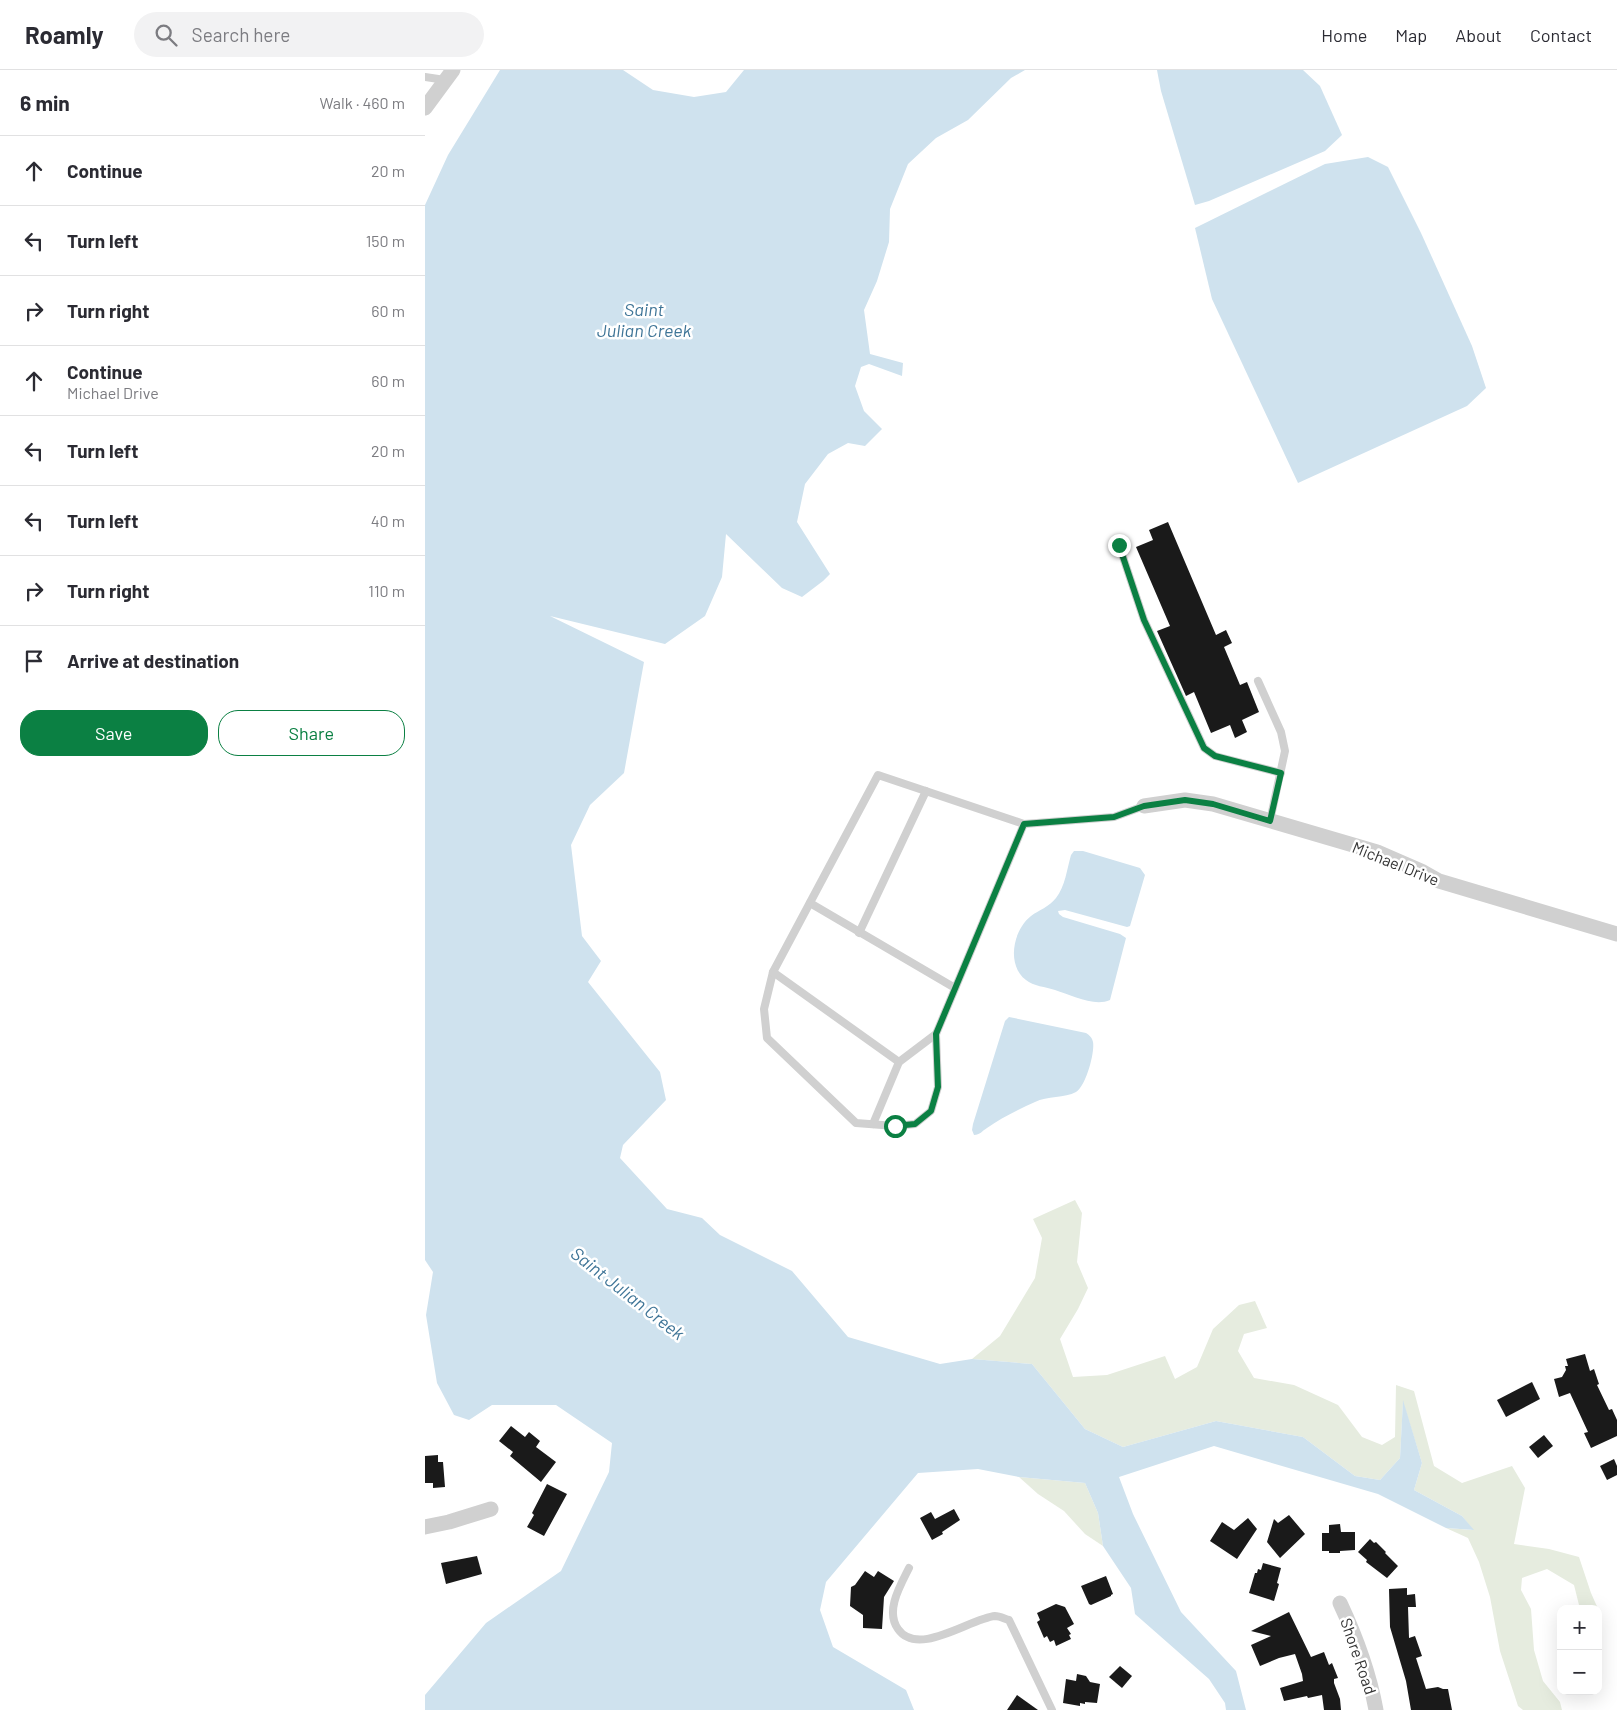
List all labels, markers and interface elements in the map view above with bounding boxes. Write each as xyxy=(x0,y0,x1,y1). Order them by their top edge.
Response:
search box xyxy=(134,12,484,57)
text: Roamly xyxy=(25,20,104,49)
icon: search xyxy=(152,21,180,49)
text: Search here xyxy=(192,23,290,46)
text: Home xyxy=(1321,24,1367,46)
text: Map xyxy=(1395,24,1427,46)
text: About xyxy=(1455,24,1502,46)
text: Contact xyxy=(1530,24,1592,46)
text: 6 min xyxy=(20,90,70,115)
text: Walk · 460 m xyxy=(320,93,405,112)
icon: ahead xyxy=(20,157,48,185)
text: Continue xyxy=(67,159,143,182)
text: 20 m xyxy=(371,161,405,180)
icon: left xyxy=(20,227,48,255)
text: Turn left xyxy=(67,229,138,252)
text: 150 m xyxy=(366,231,405,250)
icon: right xyxy=(20,297,48,325)
water label: Saint Julian Creek xyxy=(597,298,692,341)
text: Turn right xyxy=(67,299,149,322)
text: 60 m xyxy=(371,301,405,320)
text: Continue xyxy=(67,360,143,383)
icon: ahead xyxy=(20,367,48,395)
text: 60 m xyxy=(371,371,405,390)
text: Michael Drive xyxy=(67,383,159,402)
icon: left xyxy=(20,437,48,465)
text: Turn left xyxy=(67,439,138,462)
text: 20 m xyxy=(371,441,405,460)
icon: left xyxy=(20,507,48,535)
text: Turn left xyxy=(67,509,138,532)
text: 40 m xyxy=(371,511,405,530)
route end xyxy=(1108,534,1131,557)
icon: right xyxy=(20,577,48,605)
text: Turn right xyxy=(67,579,149,602)
text: 110 m xyxy=(368,581,405,600)
icon: arrive xyxy=(20,647,48,675)
text: Arrive at destination xyxy=(67,649,239,672)
button: Save xyxy=(20,710,208,756)
button: Share xyxy=(218,710,405,756)
street label: Michael Drive xyxy=(1350,837,1442,889)
route start xyxy=(884,1115,907,1138)
water label: Saint Julian Creek xyxy=(567,1242,689,1344)
map controls xyxy=(1557,1605,1602,1695)
button: + xyxy=(1557,1605,1602,1650)
street label: Shore Road xyxy=(1337,1615,1381,1697)
button: − xyxy=(1557,1650,1602,1695)

